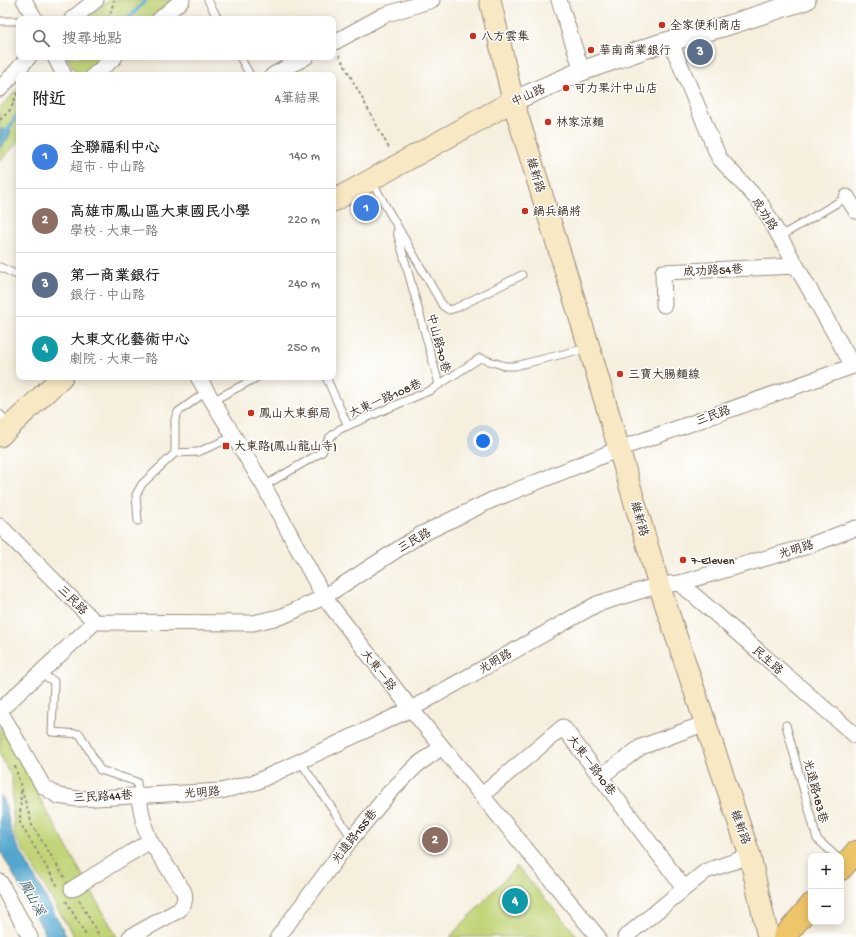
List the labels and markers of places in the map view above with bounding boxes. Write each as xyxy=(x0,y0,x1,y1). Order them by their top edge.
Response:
place label: 全家便利商店 xyxy=(670,18,742,34)
marker: 全家便利商店 xyxy=(657,20,667,30)
place label: 八方雲集 xyxy=(481,30,530,45)
marker: 八方雲集 xyxy=(468,31,478,41)
pin: 3 xyxy=(687,37,713,67)
place label: 華南商業銀行 xyxy=(599,43,671,59)
marker: 華南商業銀行 xyxy=(586,45,596,55)
place label: 可力果汁中山店 xyxy=(574,82,658,97)
marker: 可力果汁中山店 xyxy=(561,83,571,93)
place label: 林家涼麵 xyxy=(556,116,604,131)
marker: 林家涼麵 xyxy=(543,117,553,127)
pin: 1 xyxy=(353,193,379,223)
place label: 鍋兵鍋將 xyxy=(533,205,581,220)
marker: 鍋兵鍋將 xyxy=(520,206,530,216)
place label: 三寶大腸麵線 xyxy=(628,368,700,383)
marker: 三寶大腸麵線 xyxy=(615,369,625,379)
place label: 鳳山大東郵局 xyxy=(259,407,331,422)
marker: 鳳山大東郵局 xyxy=(246,408,256,418)
place label: 大東路(鳳山龍山寺) xyxy=(234,440,337,455)
marker: 大東路(鳳山龍山寺) xyxy=(221,441,231,451)
marker: 7-Eleven xyxy=(678,555,688,565)
place label: 7-Eleven xyxy=(690,555,735,569)
pin: 2 xyxy=(422,825,448,855)
pin: 4 xyxy=(502,886,528,916)

